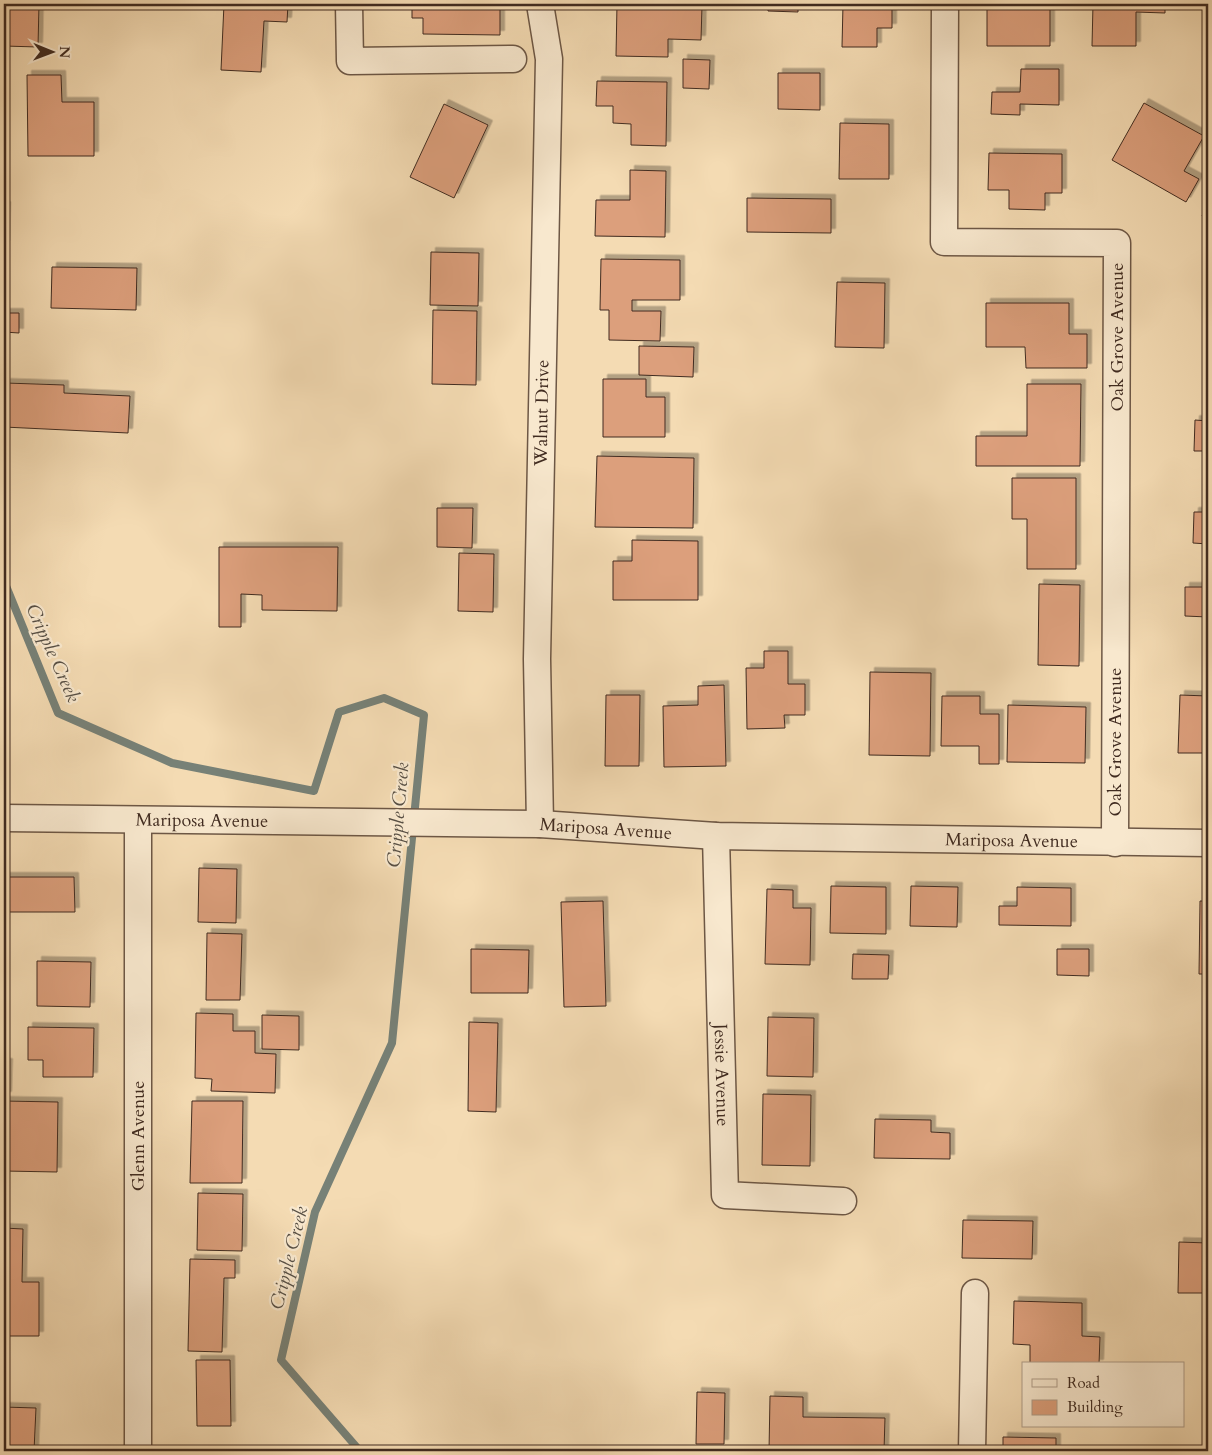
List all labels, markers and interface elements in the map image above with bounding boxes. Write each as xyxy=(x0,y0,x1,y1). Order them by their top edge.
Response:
north arrow xyxy=(28,28,78,78)
text: N xyxy=(55,46,74,58)
street label: Oak Grove Avenue xyxy=(1105,263,1130,411)
street label: Walnut Drive xyxy=(529,360,555,467)
water label: Cripple Creek xyxy=(20,600,87,707)
street label: Oak Grove Avenue xyxy=(1103,668,1128,816)
water label: Cripple Creek xyxy=(380,761,416,869)
street label: Mariposa Avenue xyxy=(135,807,269,833)
street label: Mariposa Avenue xyxy=(539,811,673,845)
street label: Mariposa Avenue xyxy=(945,827,1078,854)
street label: Jessie Avenue xyxy=(708,1020,736,1127)
street label: Glenn Avenue xyxy=(126,1081,151,1191)
water label: Cripple Creek xyxy=(264,1203,314,1312)
legend xyxy=(1022,1362,1184,1428)
text: Road xyxy=(1067,1373,1100,1393)
text: Building xyxy=(1067,1397,1123,1417)

